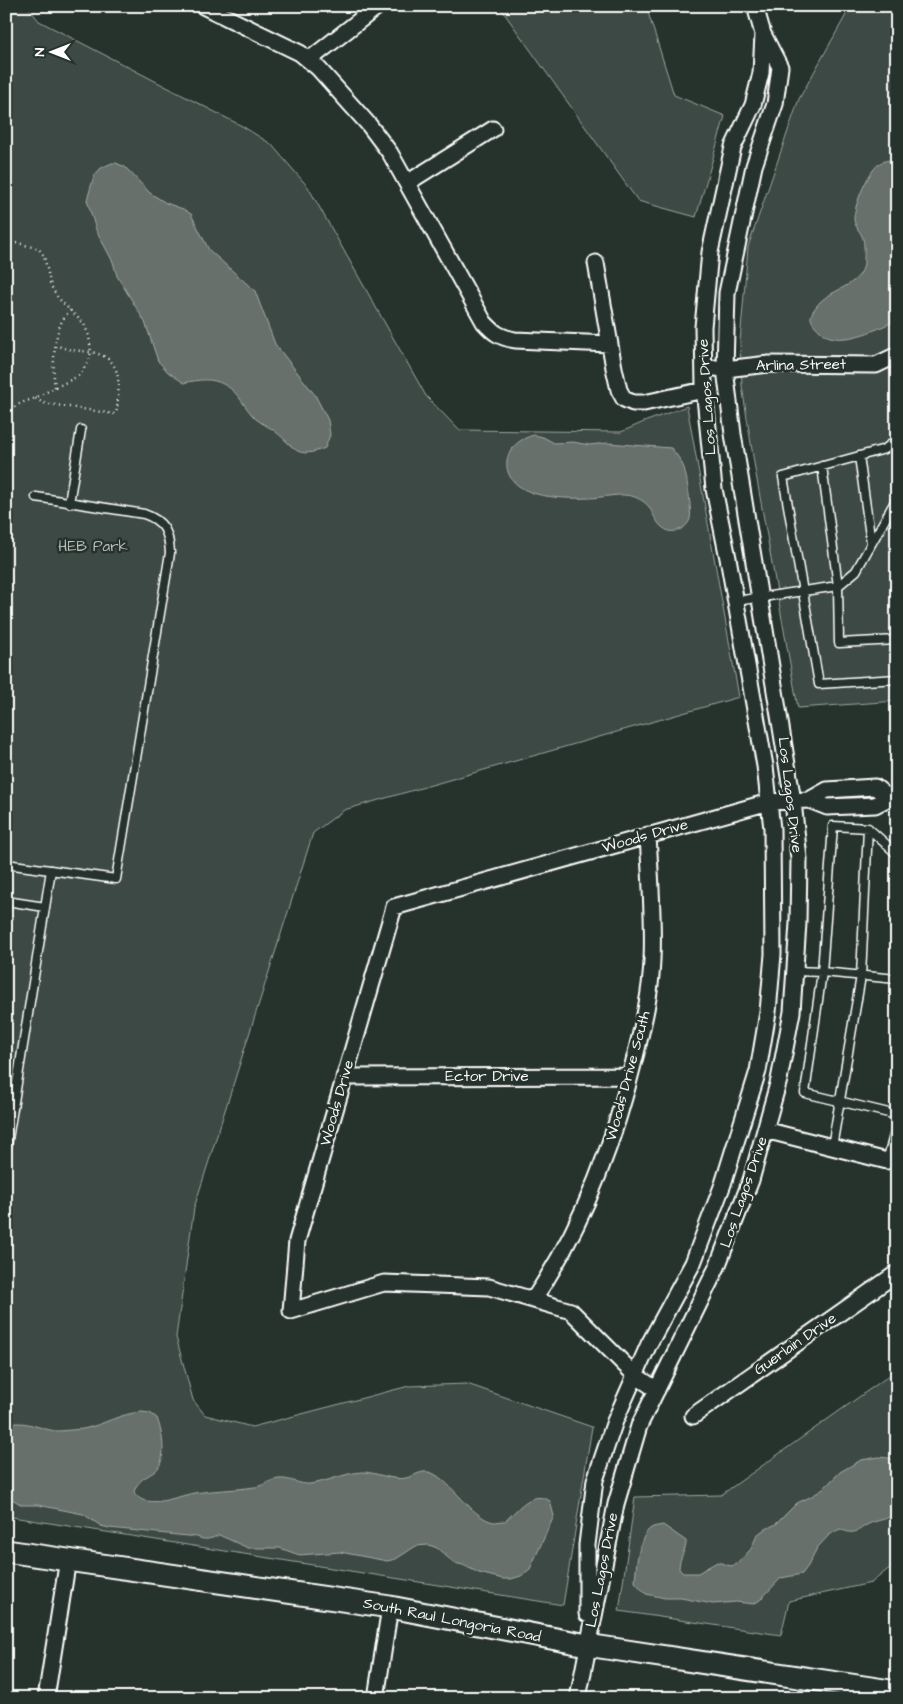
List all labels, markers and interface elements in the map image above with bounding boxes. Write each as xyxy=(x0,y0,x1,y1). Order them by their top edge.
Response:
north arrow xyxy=(28,28,78,78)
text: N xyxy=(30,47,50,56)
street label: Los Lagos Drive xyxy=(692,338,723,456)
street label: Arlina Street xyxy=(756,354,846,376)
park label: HEB Park xyxy=(58,536,128,557)
street label: Los Lagos Drive xyxy=(772,736,808,854)
street label: Woods Drive xyxy=(600,814,690,858)
street label: Woods Drive South xyxy=(601,1008,656,1143)
street label: Woods Drive xyxy=(315,1058,359,1148)
street label: Ector Drive xyxy=(445,1066,529,1087)
street label: Los Lagos Drive xyxy=(715,1134,774,1251)
street label: Guerlain Drive xyxy=(750,1308,840,1380)
street label: Los Lagos Drive xyxy=(581,1511,624,1629)
street label: South Raul Longoria Road xyxy=(361,1592,543,1649)

